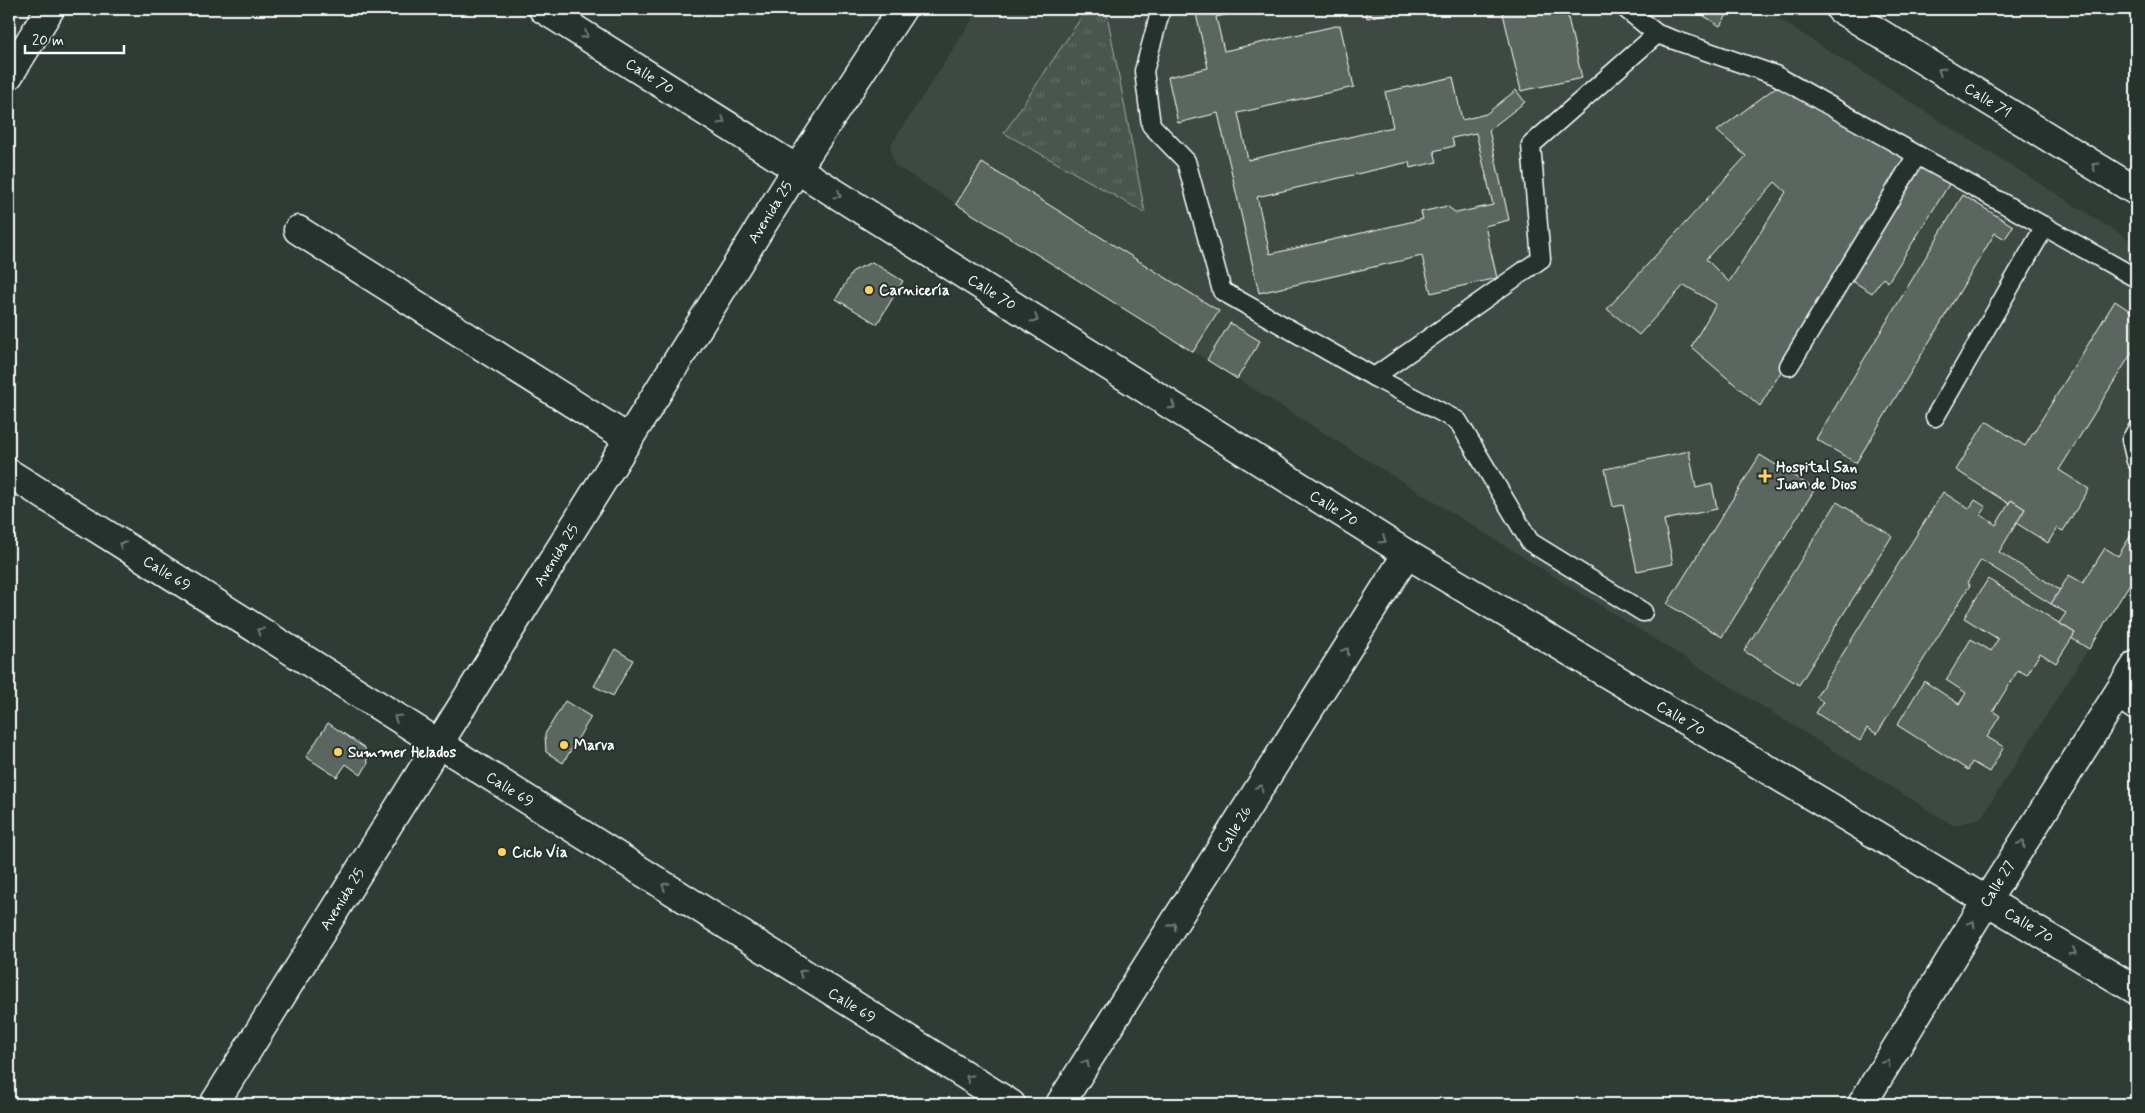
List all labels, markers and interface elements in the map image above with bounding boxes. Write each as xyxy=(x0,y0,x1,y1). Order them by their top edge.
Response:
scale bar xyxy=(25,22,124,54)
one-way arrow xyxy=(579,28,588,38)
text: 20 m xyxy=(32,31,64,51)
street label: Calle 70 xyxy=(621,54,678,100)
one-way arrow xyxy=(1938,68,1947,78)
street label: Calle 71 xyxy=(1960,79,2015,123)
one-way arrow xyxy=(717,115,726,125)
one-way arrow xyxy=(2091,162,2100,172)
street label: Avenida 25 xyxy=(744,178,798,247)
one-way arrow xyxy=(833,188,842,198)
street label: Calle 70 xyxy=(963,270,1020,316)
place label: Carnicería xyxy=(879,281,950,301)
marker: Carnicería xyxy=(863,284,875,296)
one-way arrow xyxy=(1029,313,1038,322)
one-way arrow xyxy=(1167,400,1176,409)
place label: Hospital San Juan de Dios xyxy=(1776,458,1858,495)
marker: Hospital San Juan de Dios xyxy=(1758,469,1772,483)
street label: Calle 70 xyxy=(1305,486,1362,532)
street label: Avenida 25 xyxy=(530,521,584,590)
one-way arrow xyxy=(1378,533,1387,543)
one-way arrow xyxy=(119,541,128,551)
street label: Calle 69 xyxy=(139,551,194,596)
one-way arrow xyxy=(256,628,265,638)
one-way arrow xyxy=(1340,647,1350,656)
street label: Calle 70 xyxy=(1652,696,1709,741)
one-way arrow xyxy=(394,715,403,724)
place label: Marva xyxy=(574,736,615,756)
marker: Marva xyxy=(558,739,570,751)
place label: Summer Helados xyxy=(348,743,456,763)
marker: Summer Helados xyxy=(332,746,344,758)
street label: Calle 69 xyxy=(482,767,537,812)
one-way arrow xyxy=(1253,784,1263,793)
street label: Calle 26 xyxy=(1213,802,1257,857)
one-way arrow xyxy=(2016,840,2025,850)
place label: Ciclo Via xyxy=(512,843,568,863)
marker: Ciclo Via xyxy=(496,846,508,858)
street label: Calle 27 xyxy=(1976,857,2020,912)
street label: Avenida 25 xyxy=(316,865,370,934)
one-way arrow xyxy=(661,883,670,893)
street label: Calle 70 xyxy=(2000,903,2057,948)
one-way arrow xyxy=(1966,920,1975,930)
one-way arrow xyxy=(1167,922,1176,931)
one-way arrow xyxy=(2068,946,2077,956)
one-way arrow xyxy=(799,970,808,979)
street label: Calle 69 xyxy=(824,983,879,1028)
one-way arrow xyxy=(1080,1059,1090,1068)
one-way arrow xyxy=(1881,1059,1891,1068)
one-way arrow xyxy=(966,1075,975,1085)

